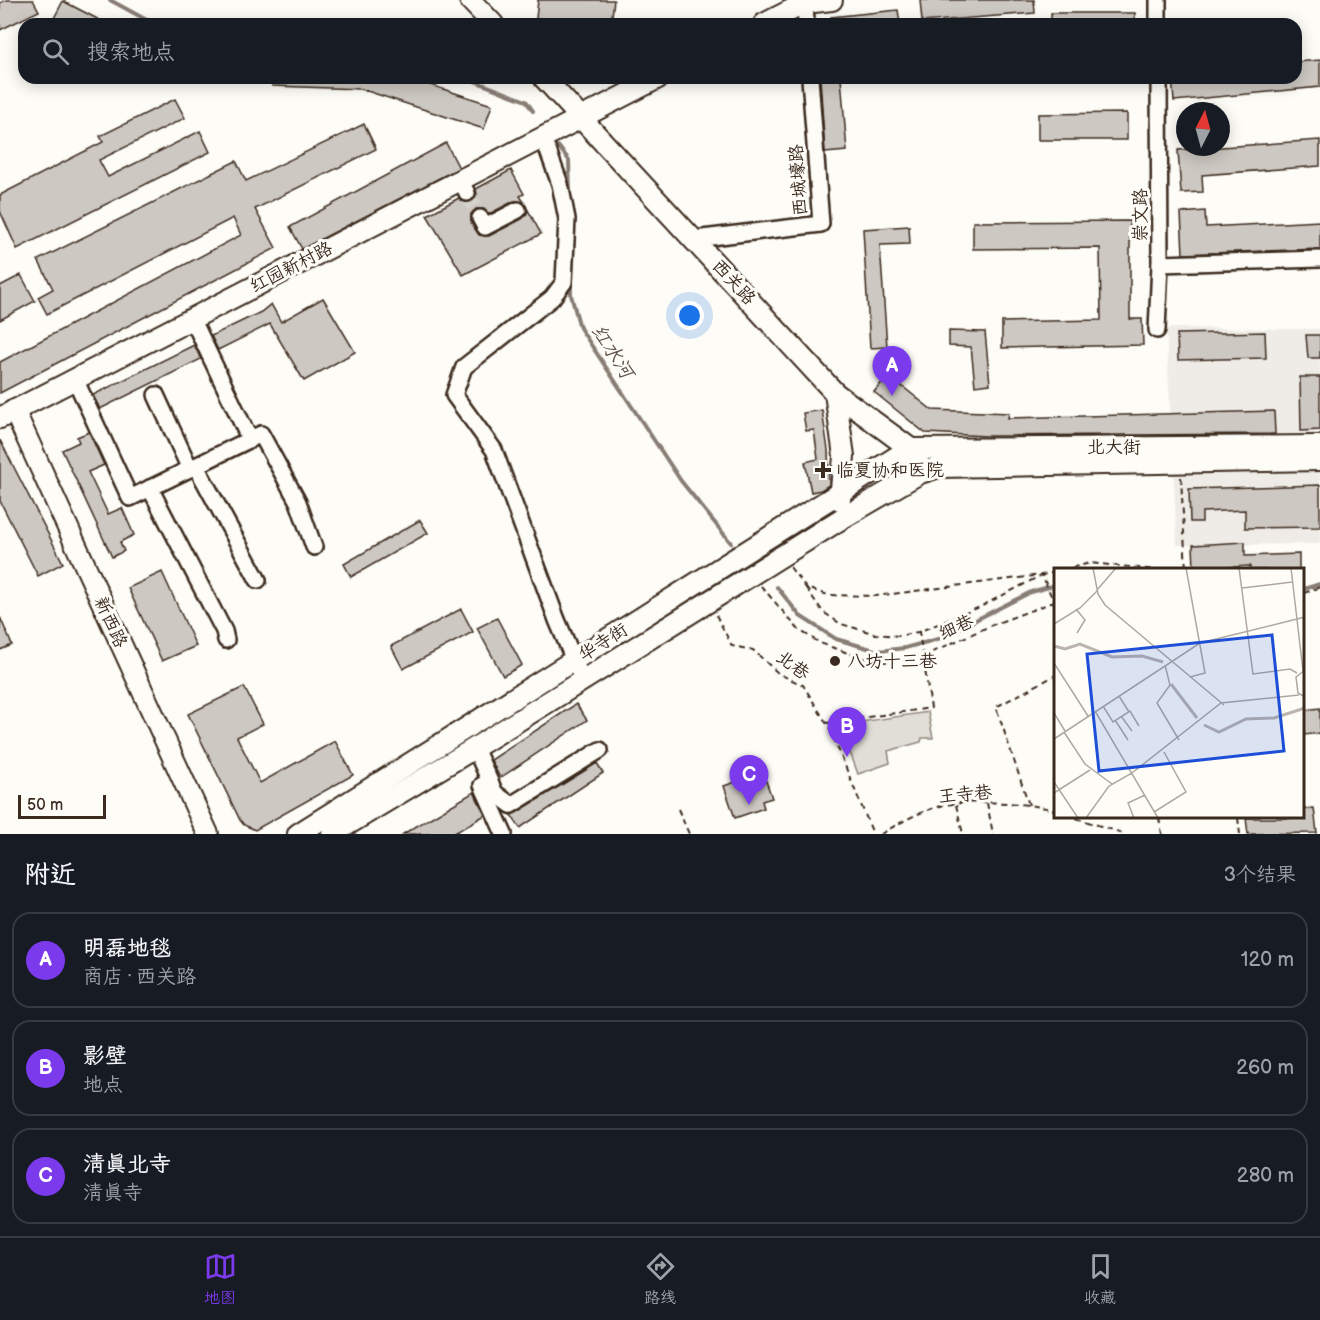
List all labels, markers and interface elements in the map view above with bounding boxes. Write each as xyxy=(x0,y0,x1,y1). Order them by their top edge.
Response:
search box xyxy=(18,18,1302,84)
icon: search xyxy=(39,35,72,68)
text: 搜索地点 xyxy=(87,39,175,66)
north arrow xyxy=(1176,102,1230,156)
street label: 西城壕路 xyxy=(786,143,811,217)
street label: 崇文路 xyxy=(1130,188,1151,242)
street label: 红园新村路 xyxy=(246,238,336,297)
street label: 西关路 xyxy=(708,255,760,309)
your location xyxy=(675,301,704,330)
water label: 红水河 xyxy=(586,320,640,386)
pin: A xyxy=(872,346,912,396)
street label: 北大街 xyxy=(1087,437,1141,458)
place label: 临夏协和医院 xyxy=(836,460,944,481)
marker: 临夏协和医院 xyxy=(814,461,832,479)
inset map xyxy=(1054,568,1305,819)
street label: 新西路 xyxy=(90,593,131,651)
street label: 细巷 xyxy=(935,611,977,644)
street label: 华寺街 xyxy=(575,619,632,666)
street label: 北巷 xyxy=(772,646,813,684)
place label: 八坊十三巷 xyxy=(847,651,937,672)
marker: 八坊十三巷 xyxy=(828,654,842,668)
pin: B xyxy=(828,708,866,757)
pin: C xyxy=(730,756,768,805)
street label: 王寺巷 xyxy=(937,782,993,807)
scale bar xyxy=(18,792,106,820)
text: 50 m xyxy=(27,796,63,815)
text: 附近 xyxy=(24,860,76,891)
text: 3个结果 xyxy=(1224,863,1296,887)
text: 明磊地毯 xyxy=(83,935,171,962)
text: A xyxy=(39,948,52,972)
text: 120 m xyxy=(1241,948,1294,972)
text: 商店 · 西关路 xyxy=(83,965,196,989)
text: 影壁 xyxy=(83,1043,127,1070)
text: B xyxy=(38,1056,53,1080)
text: 260 m xyxy=(1236,1056,1294,1080)
text: 地点 xyxy=(83,1073,123,1097)
text: 清真北寺 xyxy=(83,1151,171,1178)
text: C xyxy=(38,1164,53,1188)
text: 280 m xyxy=(1237,1164,1294,1188)
text: 清真寺 xyxy=(83,1181,143,1205)
tab: 地图 xyxy=(204,1250,237,1308)
tab: 路线 xyxy=(644,1250,677,1308)
tab: 收藏 xyxy=(1084,1250,1117,1308)

